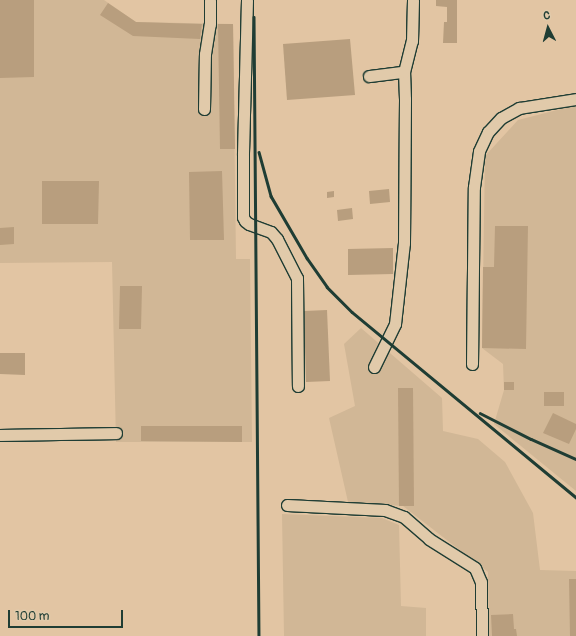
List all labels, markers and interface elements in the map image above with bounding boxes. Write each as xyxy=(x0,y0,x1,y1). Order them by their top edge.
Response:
north arrow xyxy=(528,8,568,48)
text: С xyxy=(543,9,551,22)
scale bar xyxy=(10,602,125,628)
text: 100 m xyxy=(15,609,49,624)

